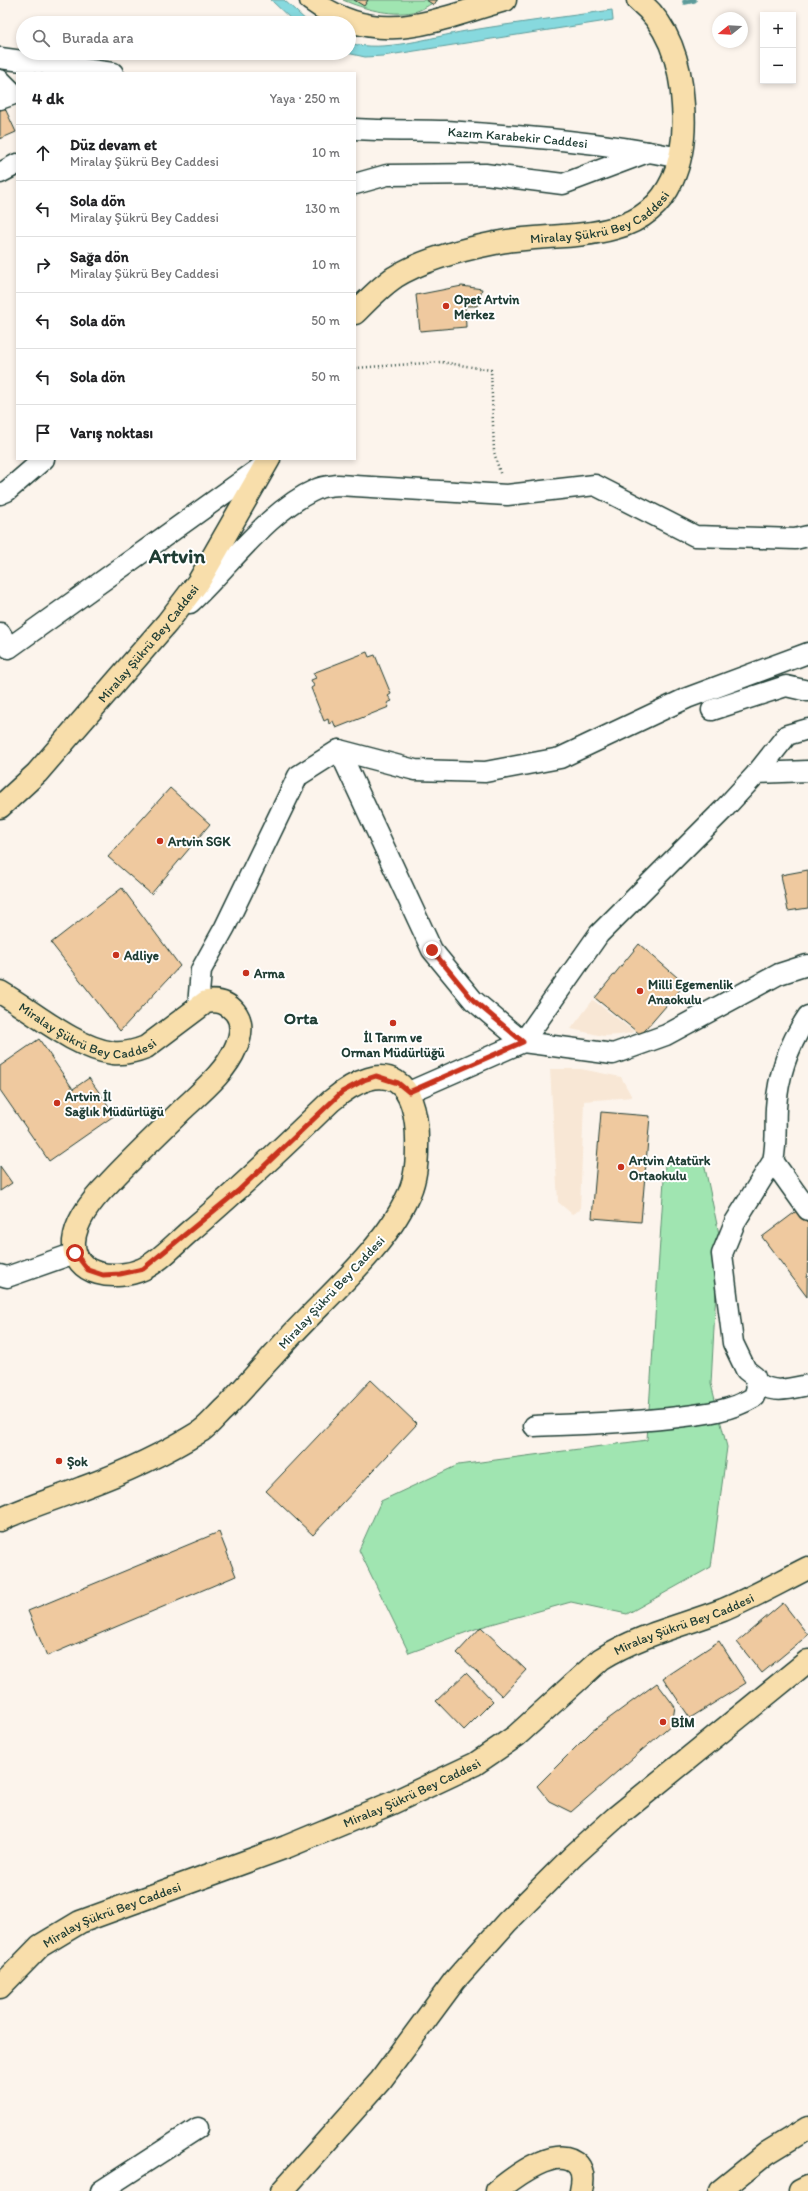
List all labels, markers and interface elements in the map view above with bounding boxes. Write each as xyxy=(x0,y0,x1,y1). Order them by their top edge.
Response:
north arrow xyxy=(712,12,748,48)
map controls xyxy=(760,12,796,84)
button: + xyxy=(760,12,796,48)
search box xyxy=(16,16,356,60)
icon: search xyxy=(30,27,52,49)
text: Burada ara xyxy=(62,29,134,47)
button: − xyxy=(760,48,796,84)
text: 4 dk xyxy=(32,88,64,108)
text: Yaya · 250 m xyxy=(270,91,340,106)
street label: Kazım Karabekir Caddesi xyxy=(447,124,588,151)
text: Düz devam et xyxy=(70,136,157,154)
icon: ahead xyxy=(32,142,54,164)
text: 10 m xyxy=(312,145,340,160)
text: Miralay Şükrü Bey Caddesi xyxy=(70,154,219,169)
street label: Miralay Şükrü Bey Caddesi xyxy=(530,188,672,246)
text: Sola dön xyxy=(70,192,125,210)
icon: left xyxy=(32,198,54,220)
text: 130 m xyxy=(305,201,340,216)
text: Miralay Şükrü Bey Caddesi xyxy=(70,210,219,225)
text: Sağa dön xyxy=(70,248,129,266)
icon: right xyxy=(32,254,54,276)
text: 10 m xyxy=(312,257,340,272)
text: Miralay Şükrü Bey Caddesi xyxy=(70,266,219,281)
place label: Opet Artvin Merkez xyxy=(454,292,520,322)
marker: Opet Artvin Merkez xyxy=(441,301,451,311)
icon: left xyxy=(32,310,54,332)
text: Sola dön xyxy=(70,312,125,330)
text: 50 m xyxy=(311,313,340,328)
icon: left xyxy=(32,366,54,388)
text: Sola dön xyxy=(70,368,125,386)
text: 50 m xyxy=(311,369,340,384)
icon: arrive xyxy=(32,422,54,444)
text: Varış noktası xyxy=(70,424,153,442)
district label: Artvin xyxy=(148,543,205,568)
street label: Miralay Şükrü Bey Caddesi xyxy=(95,582,202,706)
place label: Artvin SGK xyxy=(167,834,231,849)
marker: Artvin SGK xyxy=(155,836,165,846)
route end xyxy=(423,941,441,959)
place label: Adliye xyxy=(123,948,159,964)
marker: Adliye xyxy=(111,950,121,960)
place label: Arma xyxy=(253,966,285,981)
marker: Arma xyxy=(241,968,251,978)
place label: Milli Egemenlik Anaokulu xyxy=(647,977,733,1007)
marker: Milli Egemenlik Anaokulu xyxy=(635,986,645,996)
street label: Miralay Şükrü Bey Caddesi xyxy=(16,999,159,1061)
district label: Orta xyxy=(284,1008,318,1028)
marker: İl Tarım ve Orman Müdürlüğü xyxy=(388,1018,398,1028)
place label: İl Tarım ve Orman Müdürlüğü xyxy=(341,1030,446,1061)
place label: Artvin İl Sağlık Müdürlüğü xyxy=(64,1089,165,1120)
marker: Artvin İl Sağlık Müdürlüğü xyxy=(52,1098,62,1108)
place label: Artvin Atatürk Ortaokulu xyxy=(628,1153,711,1183)
marker: Artvin Atatürk Ortaokulu xyxy=(616,1162,626,1172)
street label: Miralay Şükrü Bey Caddesi xyxy=(275,1233,388,1352)
route start xyxy=(66,1244,84,1262)
place label: Şok xyxy=(67,1454,88,1470)
marker: Şok xyxy=(54,1456,64,1466)
street label: Miralay Şükrü Bey Caddesi xyxy=(611,1590,756,1658)
place label: BİM xyxy=(671,1715,695,1730)
marker: BİM xyxy=(658,1717,668,1727)
street label: Miralay Şükrü Bey Caddesi xyxy=(341,1755,484,1831)
street label: Miralay Şükrü Bey Caddesi xyxy=(40,1879,183,1951)

